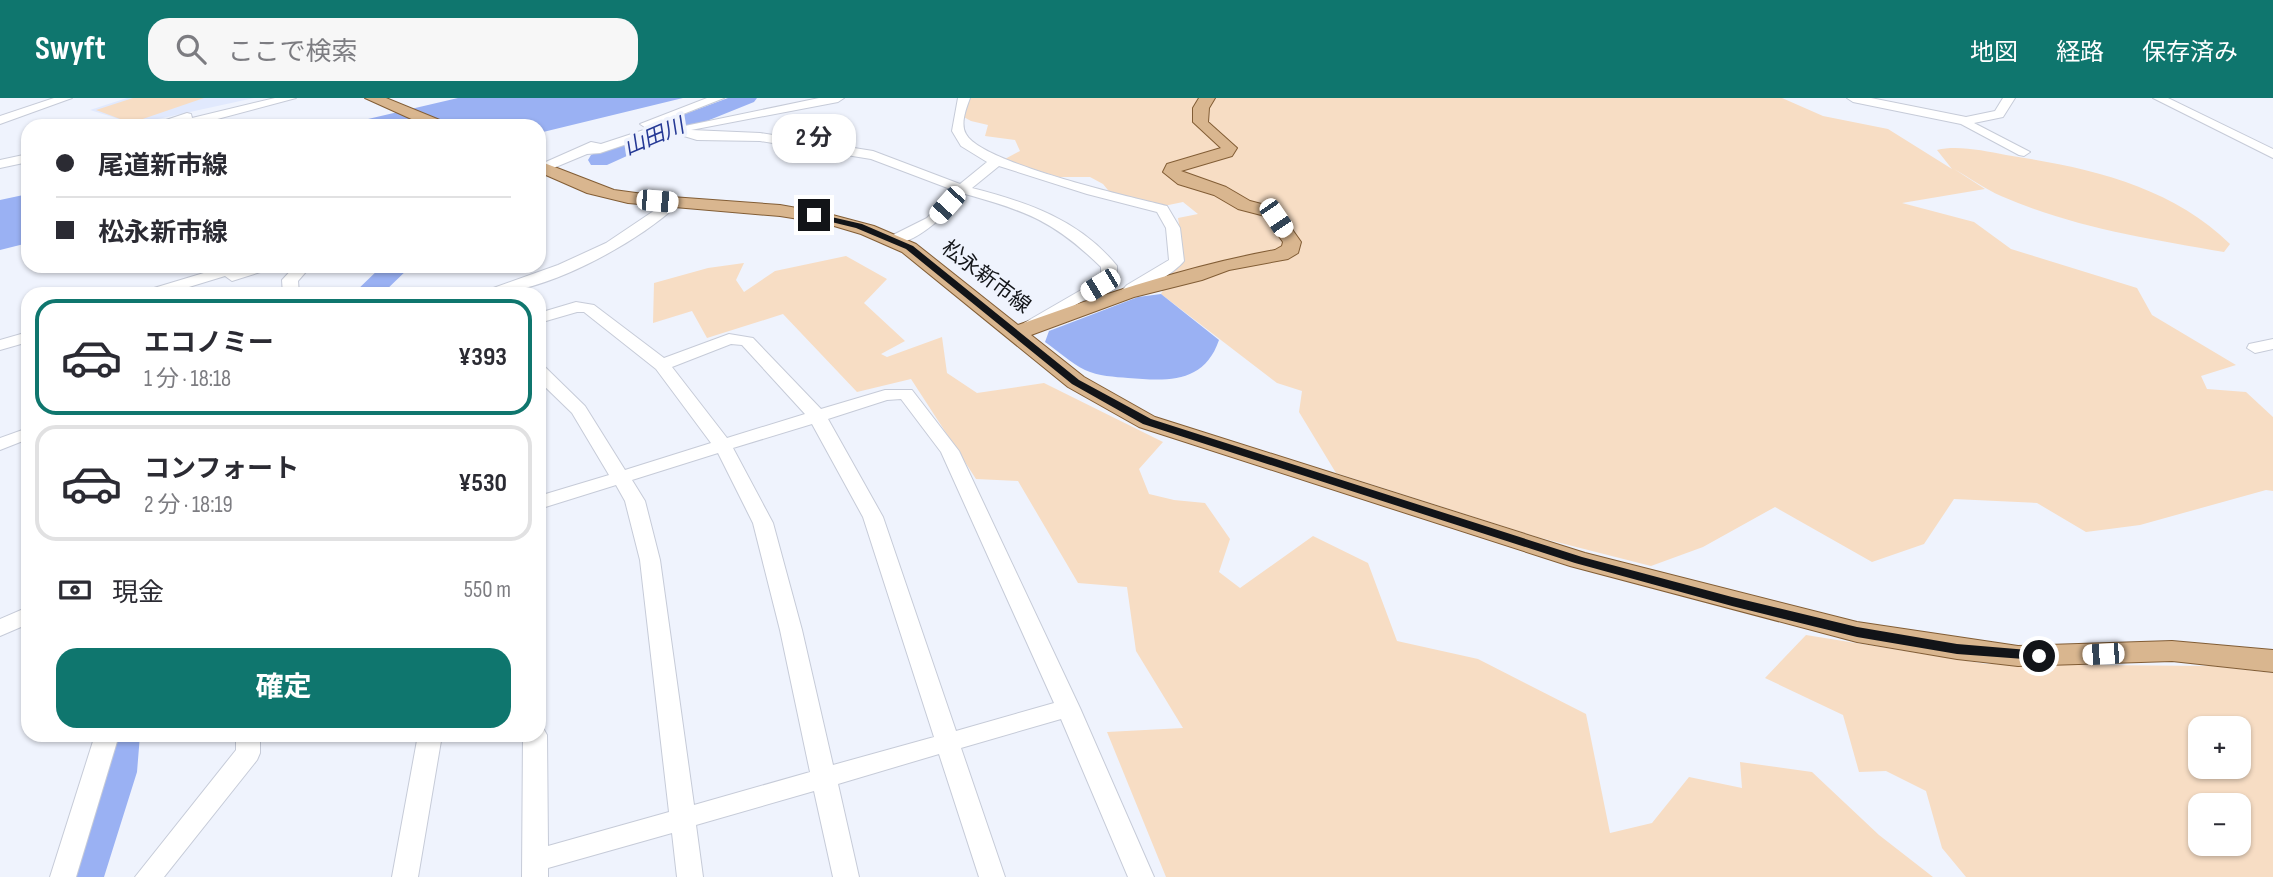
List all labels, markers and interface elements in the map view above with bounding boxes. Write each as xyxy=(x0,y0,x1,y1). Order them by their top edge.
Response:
search box xyxy=(148,18,638,81)
text: Swyft xyxy=(35,29,106,69)
icon: search xyxy=(172,30,210,68)
text: ここで検索 xyxy=(228,37,358,68)
text: 地図 xyxy=(1970,38,2018,67)
text: 経路 xyxy=(2056,38,2104,67)
text: 保存済み xyxy=(2142,38,2238,67)
water label: 山田川 xyxy=(620,112,690,161)
callout: 2 分 xyxy=(772,114,856,162)
text: 2 分 xyxy=(796,124,832,152)
text: 尾道新市線 xyxy=(98,151,228,182)
car xyxy=(926,182,969,228)
car xyxy=(636,189,679,213)
car xyxy=(1256,195,1297,241)
route end xyxy=(798,199,830,231)
text: 松永新市線 xyxy=(98,218,228,249)
street label: 松永新市線 xyxy=(937,235,1035,319)
car xyxy=(1077,265,1124,305)
icon: car xyxy=(60,326,123,389)
text: エコノミー xyxy=(144,328,274,359)
text: ¥393 xyxy=(458,342,507,373)
text: 1 分 · 18:18 xyxy=(144,365,231,393)
icon: car xyxy=(60,452,123,515)
text: コンフォート xyxy=(144,454,299,485)
text: ¥530 xyxy=(458,468,507,499)
text: 2 分 · 18:19 xyxy=(144,491,233,519)
icon: cash xyxy=(56,571,94,609)
text: 550 m xyxy=(464,576,511,604)
text: 現金 xyxy=(112,578,164,609)
route start xyxy=(2023,640,2055,672)
car xyxy=(2082,642,2125,666)
button: 確定 xyxy=(56,648,511,728)
map controls xyxy=(2188,716,2251,856)
button: + xyxy=(2188,716,2251,779)
button: − xyxy=(2188,793,2251,856)

